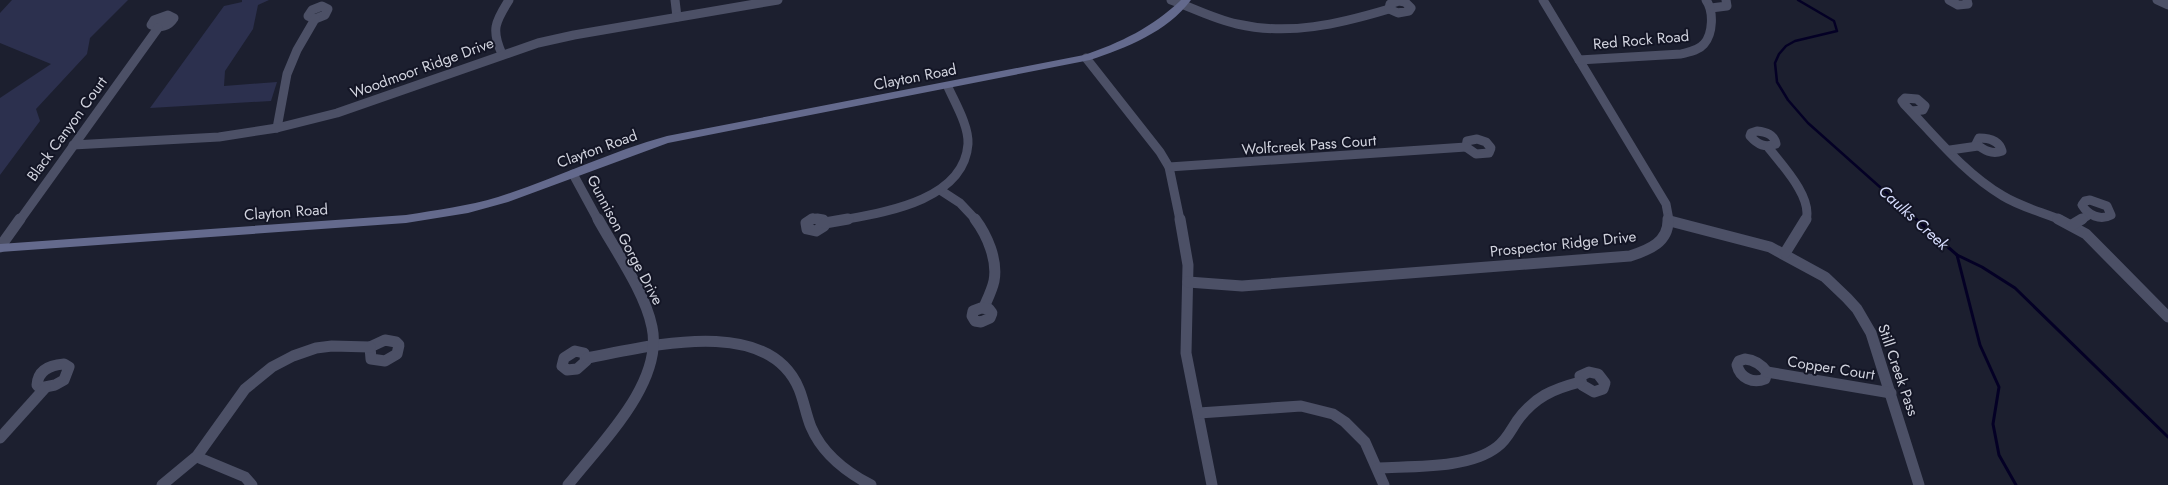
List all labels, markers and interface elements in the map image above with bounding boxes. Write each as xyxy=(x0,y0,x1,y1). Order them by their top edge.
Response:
street label: Red Rock Road xyxy=(1592,25,1690,55)
street label: Woodmoor Ridge Drive xyxy=(347,32,497,104)
street label: Clayton Road xyxy=(872,58,958,96)
street label: Black Canyon Court xyxy=(21,72,113,186)
street label: Clayton Road xyxy=(554,124,640,174)
street label: Wolfcreek Pass Court xyxy=(1241,129,1377,161)
street label: Gunnison Gorge Drive xyxy=(581,171,669,309)
water label: Caulks Creek xyxy=(1873,179,1955,256)
street label: Clayton Road xyxy=(243,198,329,226)
street label: Prospector Ridge Drive xyxy=(1489,225,1637,263)
street label: Still Creek Pass xyxy=(1872,321,1924,419)
street label: Copper Court xyxy=(1786,350,1877,386)

